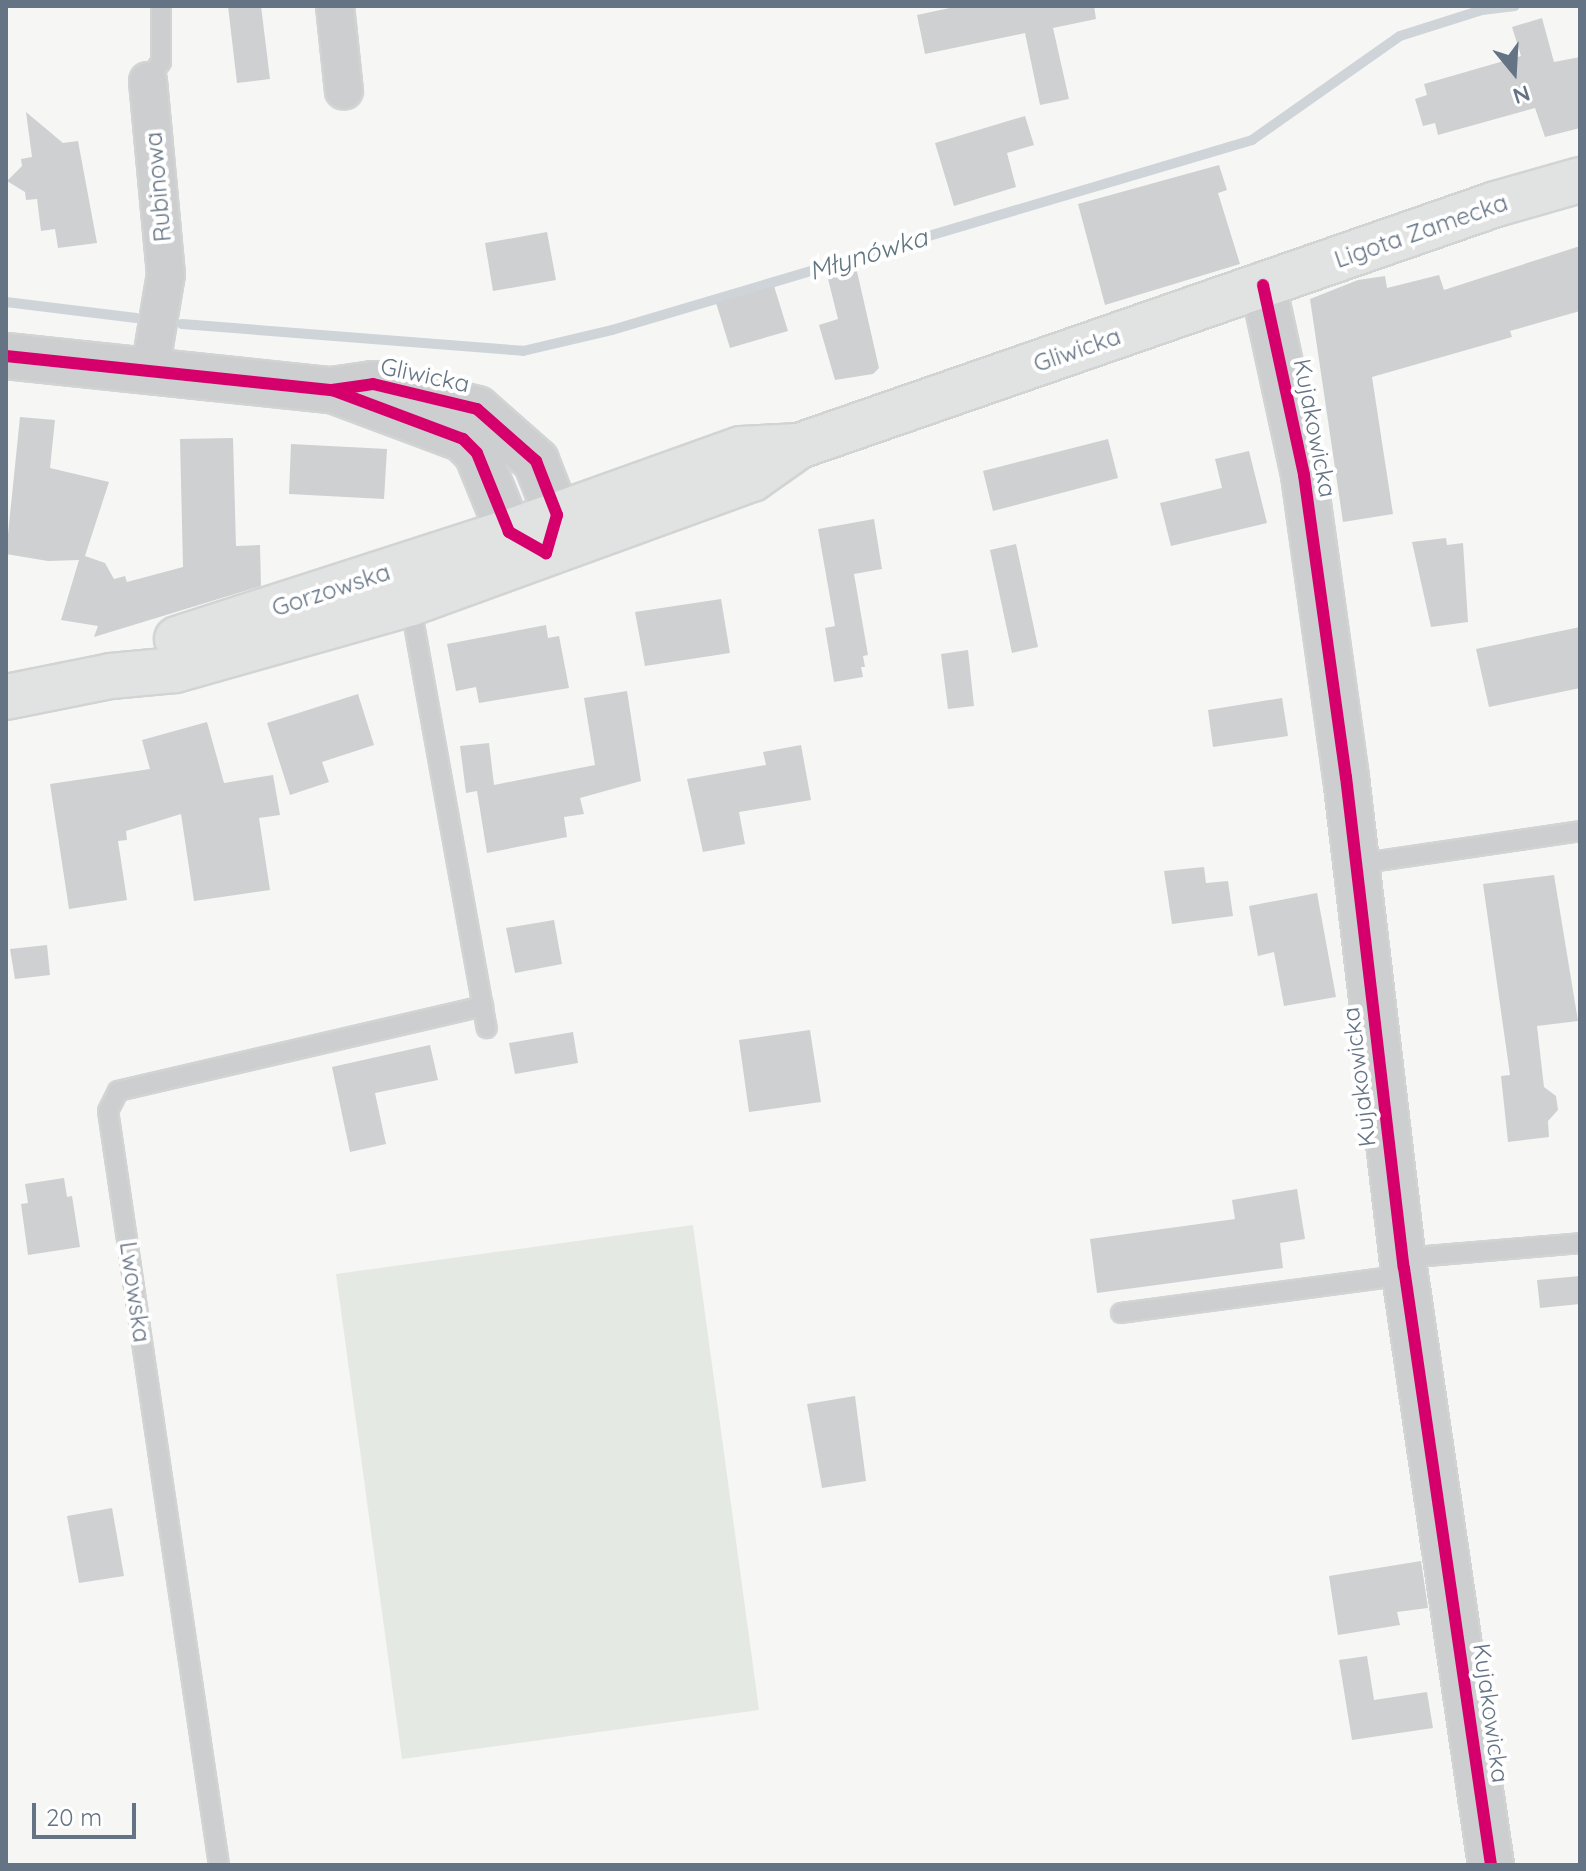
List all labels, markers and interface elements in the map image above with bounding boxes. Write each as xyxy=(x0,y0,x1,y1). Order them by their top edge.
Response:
north arrow xyxy=(1474,32,1554,112)
text: N xyxy=(1509,79,1533,111)
street label: Rubinowa xyxy=(139,131,177,243)
street label: Ligota Zamecka xyxy=(1331,188,1511,274)
water label: Młynówka xyxy=(805,221,931,287)
street label: Gliwicka xyxy=(1030,322,1124,378)
street label: Gliwicka xyxy=(378,352,472,398)
street label: Kujakowicka xyxy=(1287,356,1343,500)
street label: Gorzowska xyxy=(268,557,394,623)
street label: Kujakowicka xyxy=(1336,1006,1382,1148)
street label: Lwowska xyxy=(114,1240,156,1344)
street label: Kujakowicka xyxy=(1467,1642,1515,1784)
scale bar xyxy=(36,1787,140,1837)
text: 20 m xyxy=(46,1802,102,1832)

